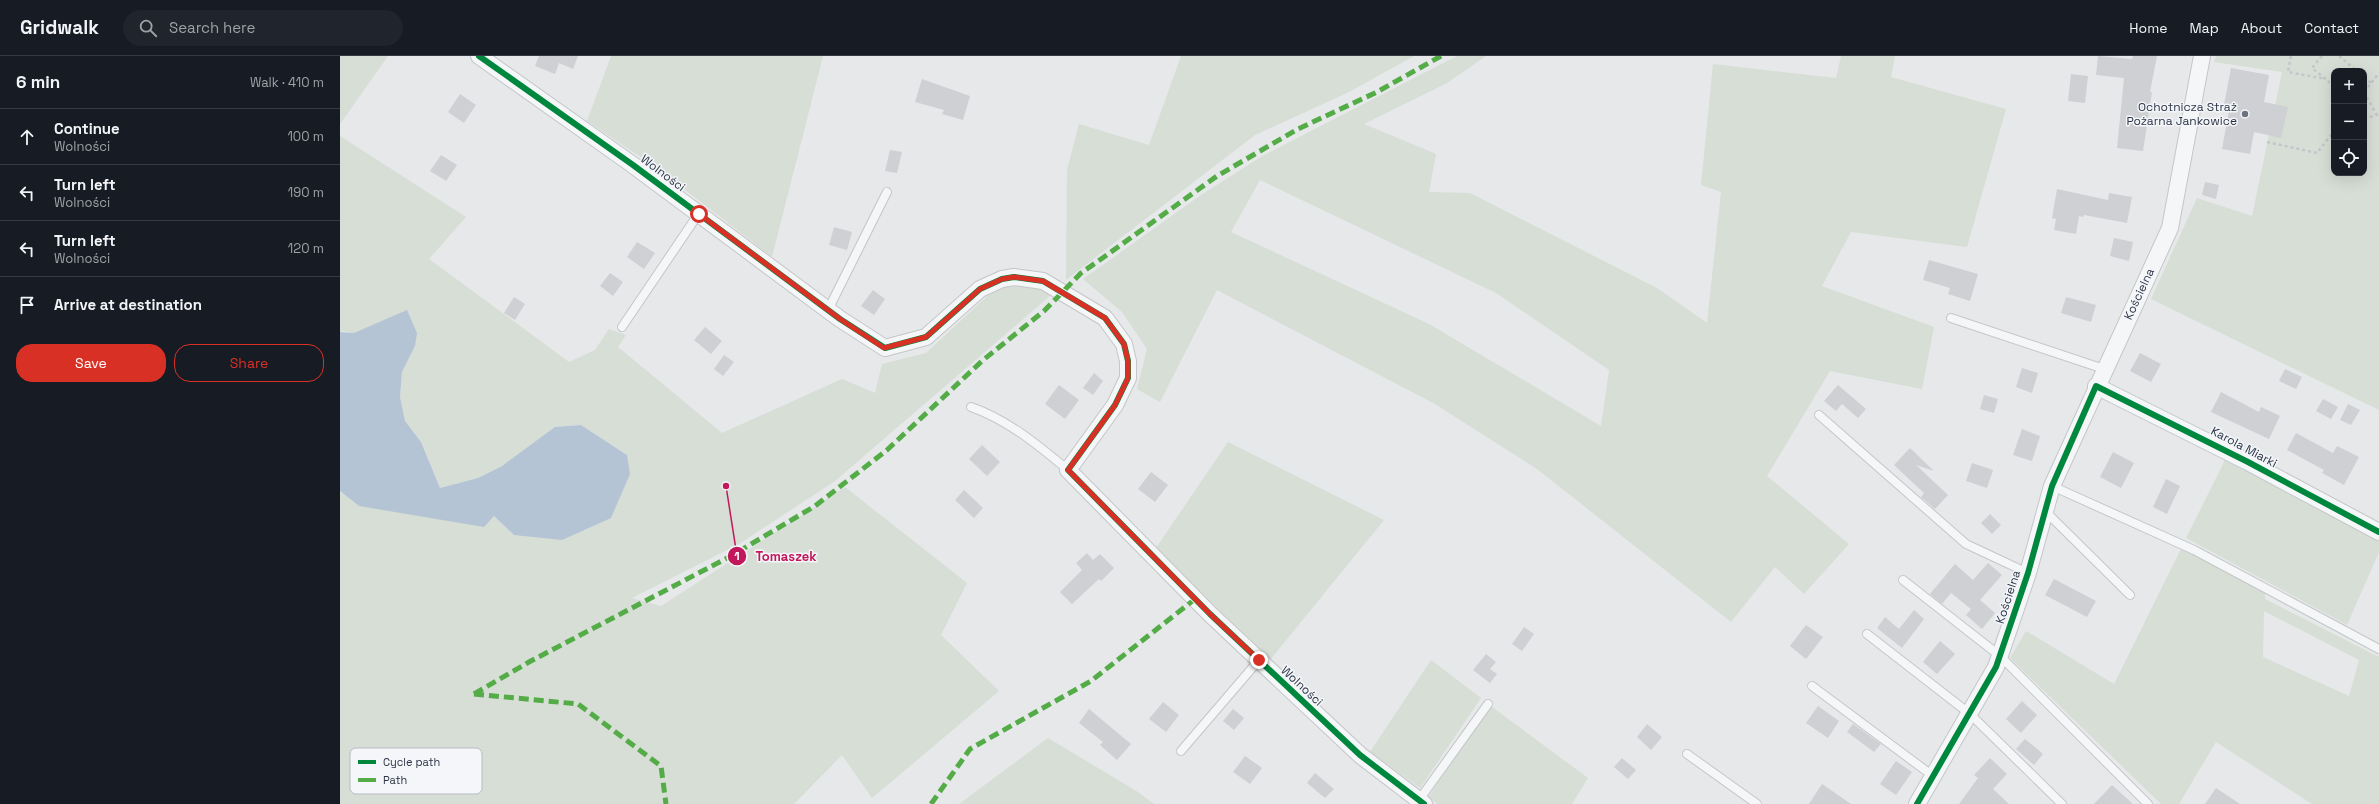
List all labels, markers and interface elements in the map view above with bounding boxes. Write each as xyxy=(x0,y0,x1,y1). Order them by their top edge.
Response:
search box xyxy=(123,10,403,46)
text: Gridwalk xyxy=(20,15,99,40)
icon: search xyxy=(137,17,159,39)
text: Search here xyxy=(169,18,255,37)
text: Home xyxy=(2129,19,2167,37)
text: Map xyxy=(2189,19,2219,37)
text: About xyxy=(2241,19,2282,37)
text: Contact xyxy=(2304,19,2359,37)
map controls xyxy=(2331,68,2367,176)
button: + xyxy=(2331,68,2367,104)
text: 6 min xyxy=(16,71,60,93)
text: Walk · 410 m xyxy=(250,74,324,91)
place label: Ochotnicza Straż Pożarna Jankowice xyxy=(2126,99,2237,129)
button: − xyxy=(2331,104,2367,140)
marker: Ochotnicza Straż Pożarna Jankowice xyxy=(2240,109,2250,119)
text: Continue xyxy=(54,119,120,138)
icon: ahead xyxy=(16,126,38,148)
text: 100 m xyxy=(287,128,324,145)
text: Wolności xyxy=(54,138,110,155)
button: locate xyxy=(2331,140,2367,176)
street label: Wolności xyxy=(637,151,689,195)
text: Turn left xyxy=(54,175,116,194)
icon: left xyxy=(16,182,38,204)
text: 190 m xyxy=(288,184,324,201)
text: Wolności xyxy=(54,194,110,211)
route start xyxy=(690,205,708,223)
text: Turn left xyxy=(54,231,116,250)
icon: left xyxy=(16,238,38,260)
text: 120 m xyxy=(288,240,324,257)
text: Wolności xyxy=(54,250,110,267)
street label: Kościelna xyxy=(2120,266,2158,322)
icon: arrive xyxy=(16,294,38,316)
text: Arrive at destination xyxy=(54,295,202,314)
button: Save xyxy=(16,344,166,382)
button: Share xyxy=(174,344,324,382)
street label: Karola Miarki xyxy=(2208,423,2280,471)
callout: Tomaszek xyxy=(727,544,824,569)
text: 1 xyxy=(734,548,740,564)
text: Tomaszek xyxy=(755,548,817,565)
street label: Kościelna xyxy=(1992,568,2024,626)
route end xyxy=(1250,651,1268,669)
street label: Wolności xyxy=(1278,662,1326,710)
legend xyxy=(350,748,482,794)
text: Cycle path xyxy=(383,755,440,769)
text: Path xyxy=(383,773,407,787)

